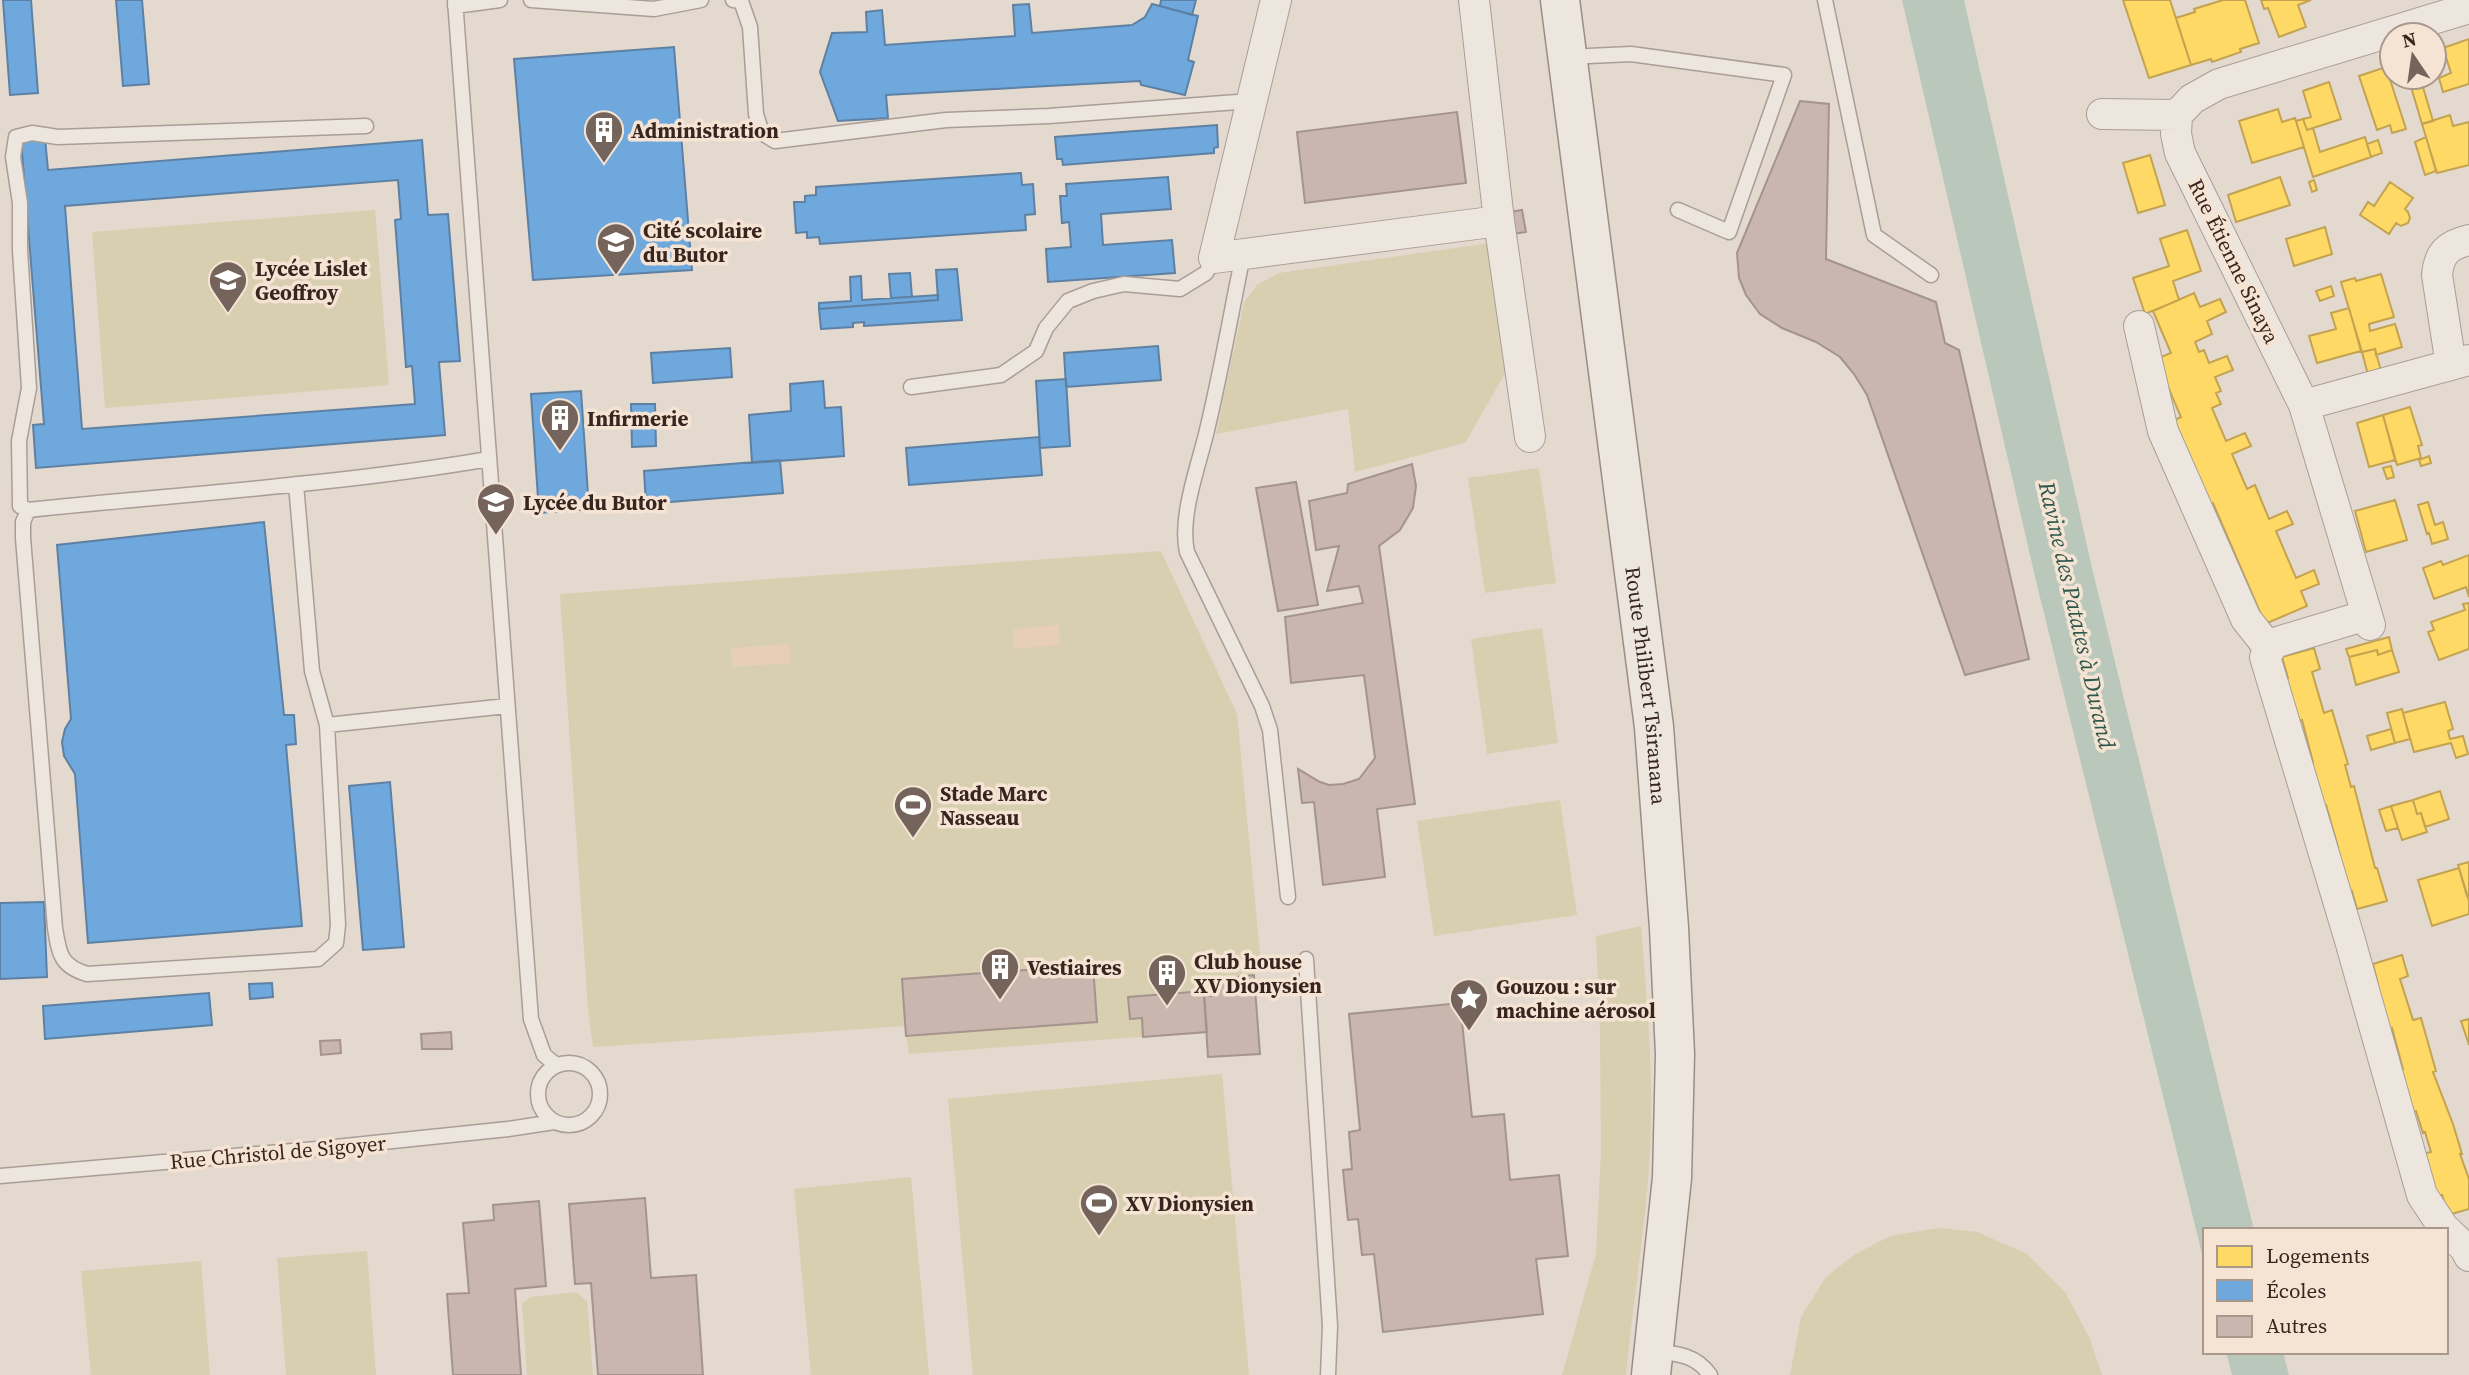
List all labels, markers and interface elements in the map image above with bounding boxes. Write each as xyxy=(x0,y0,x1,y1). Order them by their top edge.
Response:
north arrow xyxy=(2378,21,2448,91)
text: N xyxy=(2400,25,2419,54)
building icon: Administration xyxy=(583,109,625,164)
place label: Administration xyxy=(631,116,779,145)
street label: Rue Étienne Sinaya xyxy=(2182,174,2287,348)
place label: Cité scolaire du Butor xyxy=(643,216,762,269)
school or university icon: Cité scolaire du Butor xyxy=(595,221,637,276)
place label: Lycée Lislet Geoffroy xyxy=(255,254,368,307)
school or university icon: Lycée Lislet Geoffroy xyxy=(207,259,249,314)
building icon: Infirmerie xyxy=(539,397,581,452)
place label: Infirmerie xyxy=(587,404,688,433)
water label: Ravine des Patates à Durand xyxy=(2030,477,2123,752)
school or university icon: Lycée du Butor xyxy=(475,481,517,536)
place label: Lycée du Butor xyxy=(523,488,667,517)
street label: Route Philibert Tsiranana xyxy=(1619,565,1674,806)
place label: Stade Marc Nasseau xyxy=(940,779,1048,832)
sports icon: Stade Marc Nasseau xyxy=(892,784,934,839)
building icon: Vestiaires xyxy=(979,946,1021,1001)
place label: Club house XV Dionysien xyxy=(1194,947,1322,1000)
building icon: Club house XV Dionysien xyxy=(1146,952,1188,1007)
place label: Vestiaires xyxy=(1027,953,1122,982)
place label: Gouzou : sur machine aérosol xyxy=(1496,972,1656,1025)
place icon: Gouzou : sur machine aérosol xyxy=(1448,977,1490,1032)
street label: Rue Christol de Sigoyer xyxy=(169,1128,387,1176)
sports icon: XV Dionysien xyxy=(1078,1182,1120,1237)
place label: XV Dionysien xyxy=(1126,1189,1254,1218)
legend xyxy=(2203,1228,2448,1354)
text: Logements xyxy=(2266,1241,2370,1270)
text: Écoles xyxy=(2266,1276,2326,1305)
text: Autres xyxy=(2266,1311,2327,1340)

